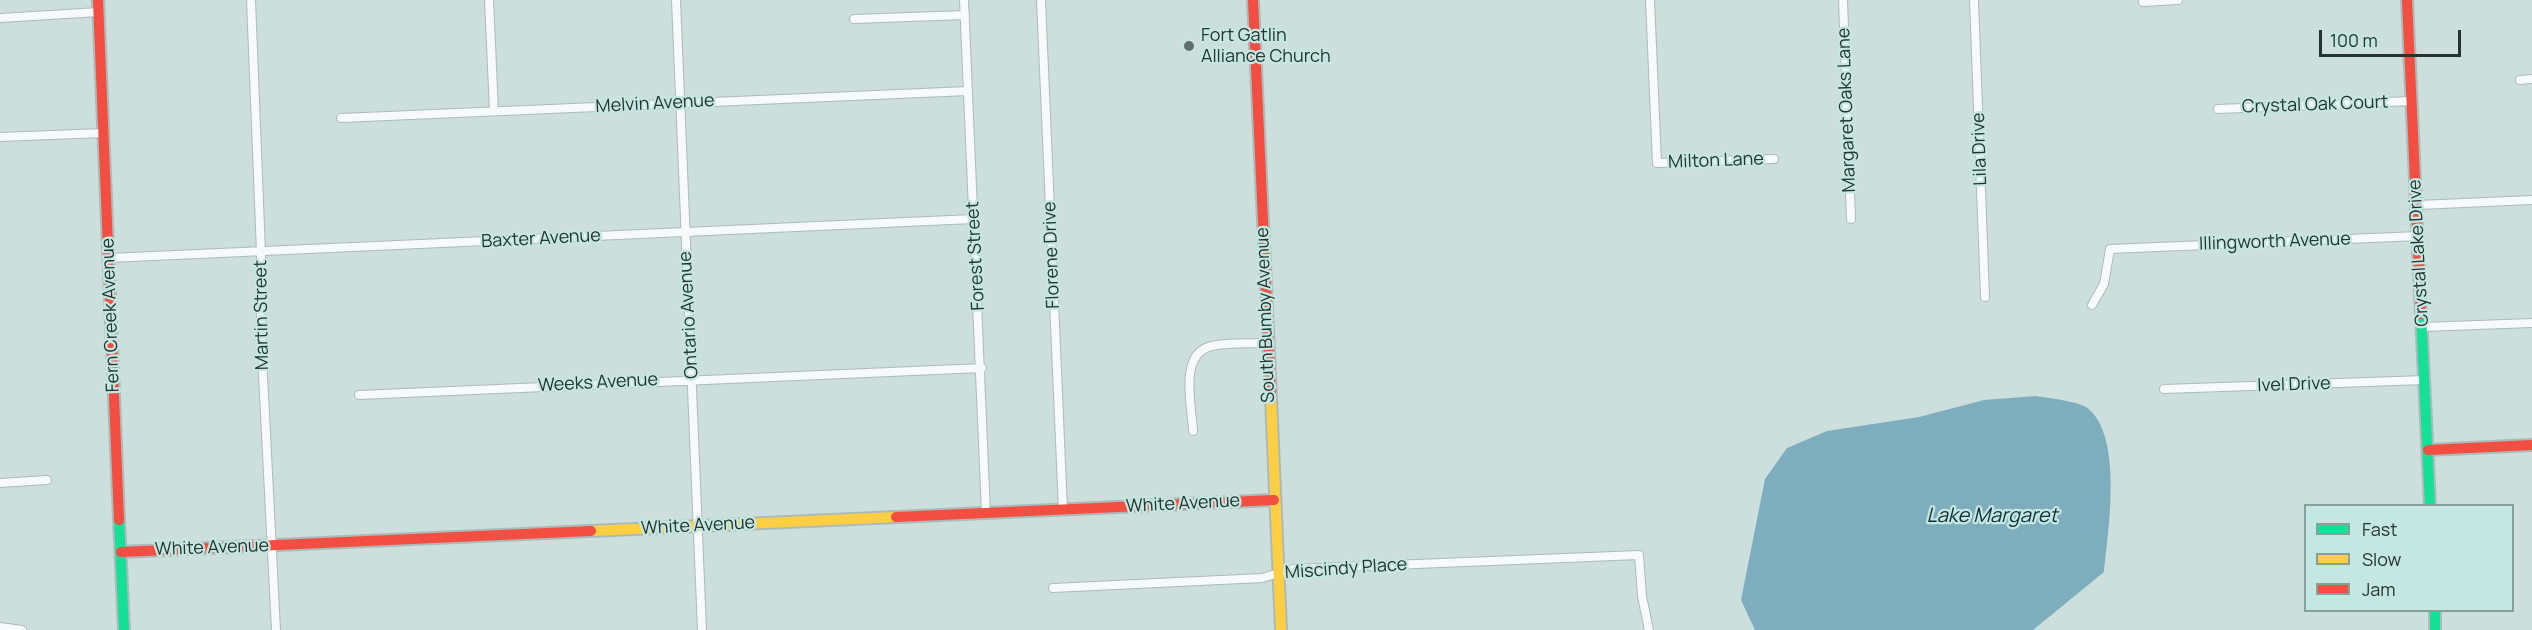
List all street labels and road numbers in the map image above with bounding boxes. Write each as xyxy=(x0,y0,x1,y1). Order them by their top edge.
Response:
street label: Margaret Oaks Lane xyxy=(1833,27,1861,193)
street label: Melvin Avenue xyxy=(595,90,715,118)
street label: Crystal Oak Court xyxy=(2241,92,2389,118)
street label: Lila Drive xyxy=(1968,112,1992,186)
street label: Milton Lane xyxy=(1668,149,1764,173)
street label: Crystal Lake Drive xyxy=(2404,179,2434,327)
street label: Forest Street xyxy=(962,201,990,311)
street label: Florene Drive xyxy=(1039,201,1065,309)
street label: Baxter Avenue xyxy=(481,225,601,253)
street label: South Bumby Avenue xyxy=(1252,227,1280,403)
street label: Illingworth Avenue xyxy=(2199,229,2351,255)
street label: Fern Creek Avenue xyxy=(98,237,124,393)
street label: Ontario Avenue xyxy=(675,251,703,379)
street label: Martin Street xyxy=(250,260,274,370)
street label: Weeks Avenue xyxy=(537,369,659,397)
street label: Ivel Drive xyxy=(2257,373,2331,397)
street label: White Avenue xyxy=(1125,490,1241,518)
street label: White Avenue xyxy=(640,512,756,540)
street label: White Avenue xyxy=(154,535,270,561)
street label: Miscindy Place xyxy=(1284,554,1408,584)

